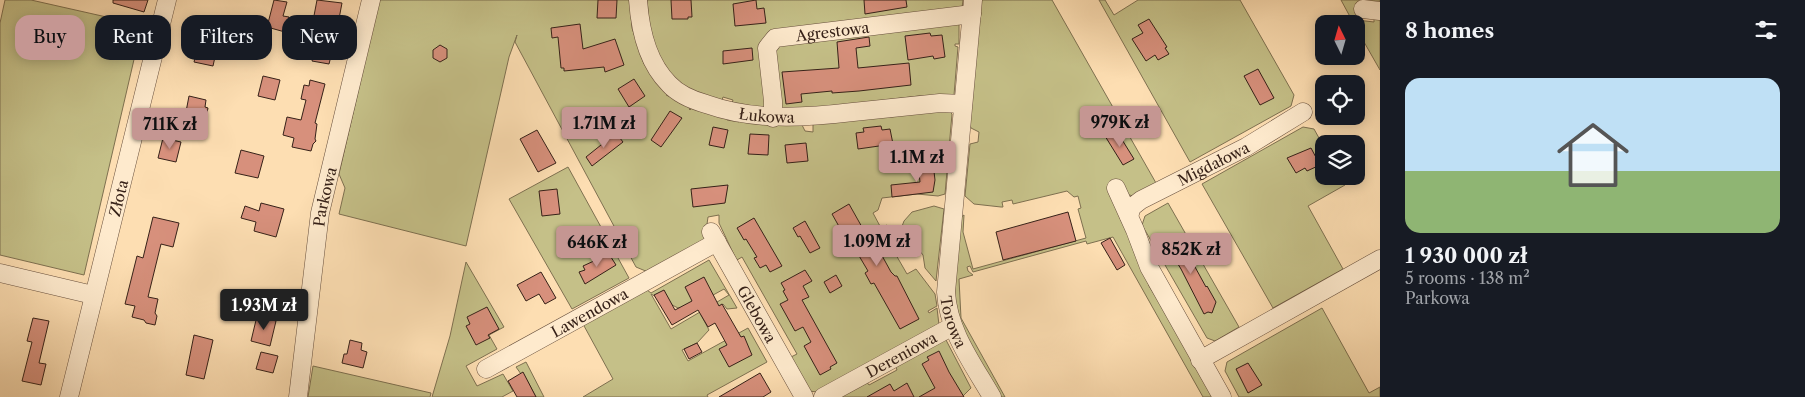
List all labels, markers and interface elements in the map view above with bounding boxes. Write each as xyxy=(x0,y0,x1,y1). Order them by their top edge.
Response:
chip: Buy xyxy=(15,15,85,60)
chip: Rent xyxy=(95,15,171,60)
chip: Filters xyxy=(181,15,272,60)
chip: New xyxy=(282,15,357,60)
north arrow xyxy=(1315,15,1365,65)
map controls xyxy=(1315,15,1365,185)
icon: filters xyxy=(1752,16,1780,44)
street label: Agrestowa xyxy=(794,17,870,45)
text: 8 homes xyxy=(1405,18,1494,43)
button: locate xyxy=(1315,75,1365,125)
street label: Łukowa xyxy=(737,103,795,126)
pin: 1.71M zł xyxy=(552,106,656,149)
pin: 979K zł xyxy=(1074,106,1166,148)
pin: 711K zł xyxy=(124,108,216,150)
icon: home xyxy=(1548,110,1638,200)
text: 979K zł xyxy=(1091,112,1149,132)
text: 1.71M zł xyxy=(573,113,635,133)
text: 711K zł xyxy=(143,114,197,134)
button: layers xyxy=(1315,135,1365,185)
street label: Migdałowa xyxy=(1174,137,1253,189)
pin: 1.1M zł xyxy=(871,140,963,183)
text: 1.1M zł xyxy=(890,147,944,167)
street label: Parkowa xyxy=(309,165,340,228)
street label: Złota xyxy=(104,178,132,218)
pin: 1.09M zł xyxy=(825,224,929,267)
pin: 646K zł xyxy=(551,226,643,268)
text: 1.09M zł xyxy=(844,231,910,251)
text: 646K zł xyxy=(567,232,627,252)
pin: 852K zł xyxy=(1145,232,1237,275)
text: 852K zł xyxy=(1161,239,1221,259)
text: 1 930 000 zł xyxy=(1405,243,1527,268)
text: 5 rooms · 138 m² xyxy=(1405,268,1530,288)
street label: Glebowa xyxy=(733,282,781,346)
street label: Lawendowa xyxy=(548,283,631,341)
pin: 1.93M zł xyxy=(212,288,316,331)
text: Parkowa xyxy=(1405,288,1470,308)
text: 1.93M zł xyxy=(231,295,297,315)
street label: Torowa xyxy=(937,295,971,351)
street label: Dereniowa xyxy=(862,327,940,381)

